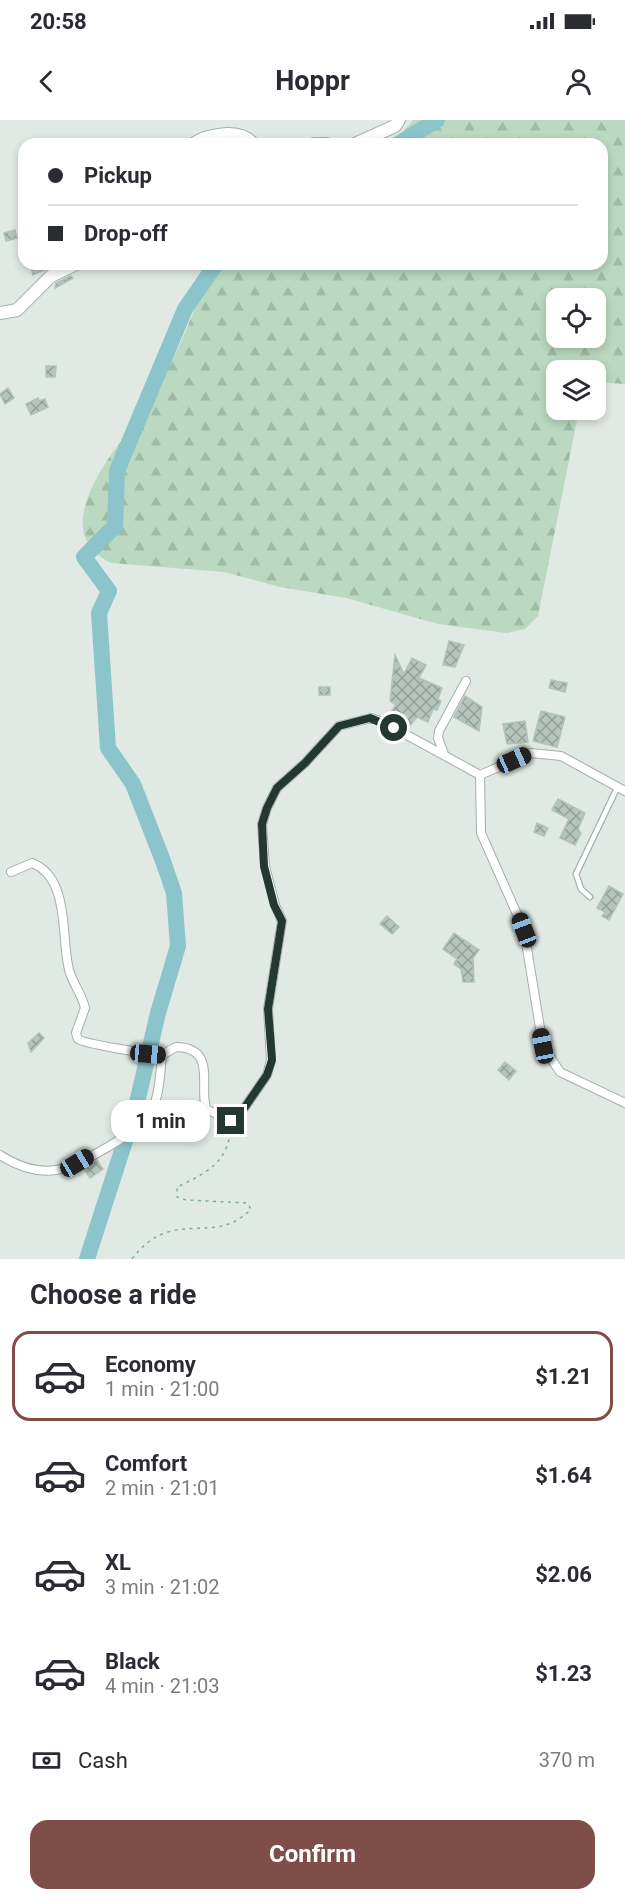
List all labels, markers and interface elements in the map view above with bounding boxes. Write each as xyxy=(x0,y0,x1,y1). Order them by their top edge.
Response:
text: 20:58 xyxy=(30,9,87,34)
icon: back xyxy=(30,65,63,98)
text: Hoppr xyxy=(275,65,350,97)
icon: person xyxy=(562,65,595,98)
text: Pickup xyxy=(84,163,152,188)
text: Drop-off xyxy=(84,221,168,246)
map controls xyxy=(546,288,606,420)
button: locate xyxy=(546,288,606,348)
button: layers xyxy=(546,360,606,420)
route start xyxy=(380,714,407,741)
car xyxy=(494,744,534,776)
car xyxy=(509,910,539,950)
car xyxy=(531,1027,555,1065)
car xyxy=(129,1043,167,1065)
callout: 1 min xyxy=(111,1100,210,1142)
route end xyxy=(217,1107,244,1134)
text: 1 min xyxy=(135,1109,186,1133)
car xyxy=(57,1146,97,1180)
text: Choose a ride xyxy=(30,1279,196,1311)
icon: car xyxy=(33,1349,87,1403)
text: Economy xyxy=(105,1352,196,1377)
text: $1.21 xyxy=(535,1364,592,1389)
text: 1 min · 21:00 xyxy=(105,1377,220,1401)
icon: car xyxy=(33,1448,87,1502)
text: Comfort xyxy=(105,1451,187,1476)
text: $1.64 xyxy=(535,1463,592,1488)
text: 2 min · 21:01 xyxy=(105,1476,220,1500)
icon: car xyxy=(33,1547,87,1601)
text: XL xyxy=(105,1550,131,1575)
text: $2.06 xyxy=(535,1562,592,1587)
text: 3 min · 21:02 xyxy=(105,1575,220,1599)
icon: car xyxy=(33,1646,87,1700)
text: Black xyxy=(105,1649,160,1674)
text: $1.23 xyxy=(535,1661,592,1686)
text: 4 min · 21:03 xyxy=(105,1674,220,1698)
icon: cash xyxy=(30,1744,63,1777)
text: Cash xyxy=(78,1748,128,1773)
text: 370 m xyxy=(539,1748,595,1772)
button: Confirm xyxy=(30,1820,595,1889)

